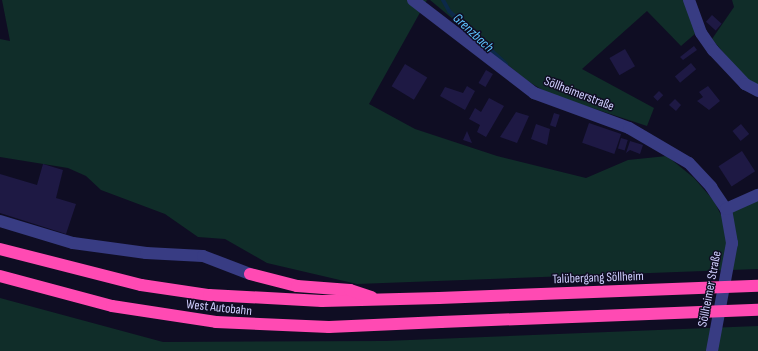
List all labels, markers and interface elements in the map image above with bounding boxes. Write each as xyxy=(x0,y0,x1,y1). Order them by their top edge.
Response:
water label: Grenzbach xyxy=(449,10,497,56)
street label: Söllheimerstraße xyxy=(542,73,616,115)
street label: Söllheimer Straße xyxy=(695,250,725,328)
street label: Talübergang Söllheim xyxy=(552,269,644,287)
street label: West Autobahn xyxy=(185,297,253,319)

